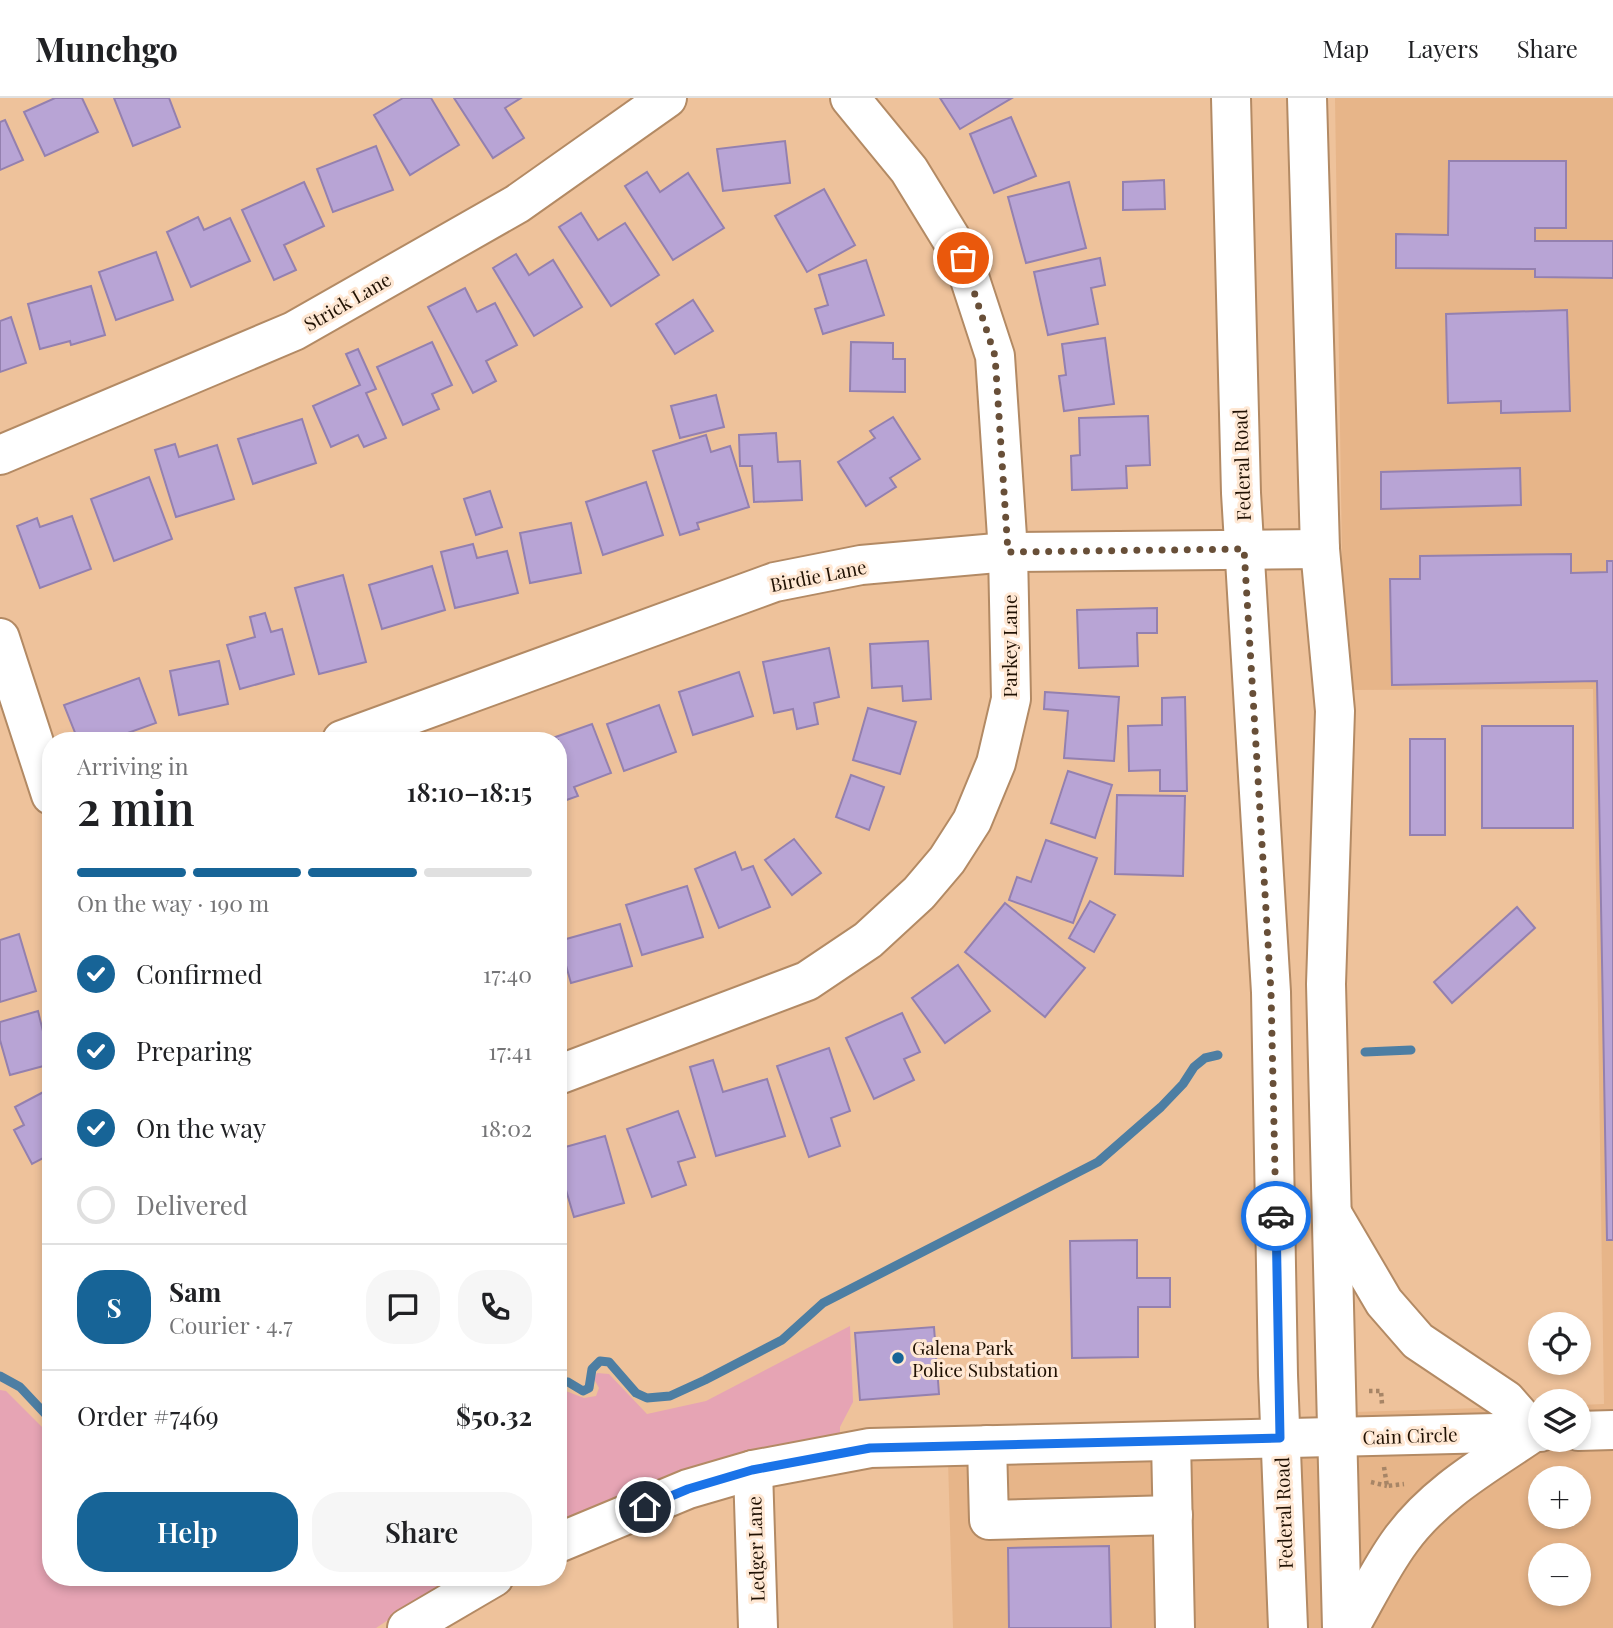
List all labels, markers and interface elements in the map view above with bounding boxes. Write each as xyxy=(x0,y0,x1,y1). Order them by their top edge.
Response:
text: Munchgo xyxy=(35,26,178,70)
text: Map xyxy=(1323,32,1369,64)
text: Layers xyxy=(1407,32,1479,64)
text: Share xyxy=(1517,32,1578,64)
pin xyxy=(933,228,993,288)
icon: bag xyxy=(944,239,982,277)
street label: Strick Lane xyxy=(299,266,395,336)
street label: Federal Road xyxy=(1226,409,1256,521)
street label: Birdie Lane xyxy=(767,553,869,597)
street label: Parkey Lane xyxy=(996,594,1022,698)
text: Arriving in xyxy=(77,750,189,781)
text: 18:10–18:15 xyxy=(407,774,532,809)
text: 2 min xyxy=(77,776,195,838)
text: On the way · 190 m xyxy=(77,887,269,918)
icon: check xyxy=(77,955,115,993)
text: Confirmed xyxy=(136,956,263,991)
text: 17:40 xyxy=(483,958,532,989)
icon: check xyxy=(77,1032,115,1070)
text: Preparing xyxy=(136,1033,252,1068)
text: 17:41 xyxy=(488,1035,532,1066)
icon: check xyxy=(77,1109,115,1147)
text: On the way xyxy=(136,1110,266,1145)
text: 18:02 xyxy=(481,1112,532,1143)
courier xyxy=(1241,1181,1311,1251)
text: Delivered xyxy=(136,1187,248,1222)
icon: car xyxy=(1257,1197,1295,1235)
button: chat xyxy=(366,1270,440,1344)
button: phone xyxy=(458,1270,532,1344)
text: Sam xyxy=(169,1274,221,1309)
text: S xyxy=(106,1290,122,1325)
text: Courier · 4.7 xyxy=(169,1309,293,1340)
map controls xyxy=(1528,1312,1591,1606)
button: locate xyxy=(1528,1312,1591,1375)
place label: Galena Park Police Substation xyxy=(912,1334,1059,1382)
marker: Galena Park Police Substation xyxy=(890,1350,906,1366)
button: layers xyxy=(1528,1389,1591,1452)
text: Order #7469 xyxy=(77,1398,219,1433)
text: $50.32 xyxy=(456,1398,532,1433)
street label: Cain Circle xyxy=(1362,1420,1458,1450)
street label: Federal Road xyxy=(1268,1457,1298,1569)
button: + xyxy=(1528,1466,1591,1529)
pin xyxy=(615,1477,675,1537)
icon: home xyxy=(626,1488,664,1526)
button: Help xyxy=(77,1492,298,1572)
button: Share xyxy=(312,1492,532,1572)
street label: Ledger Lane xyxy=(740,1496,770,1602)
button: − xyxy=(1528,1543,1591,1606)

